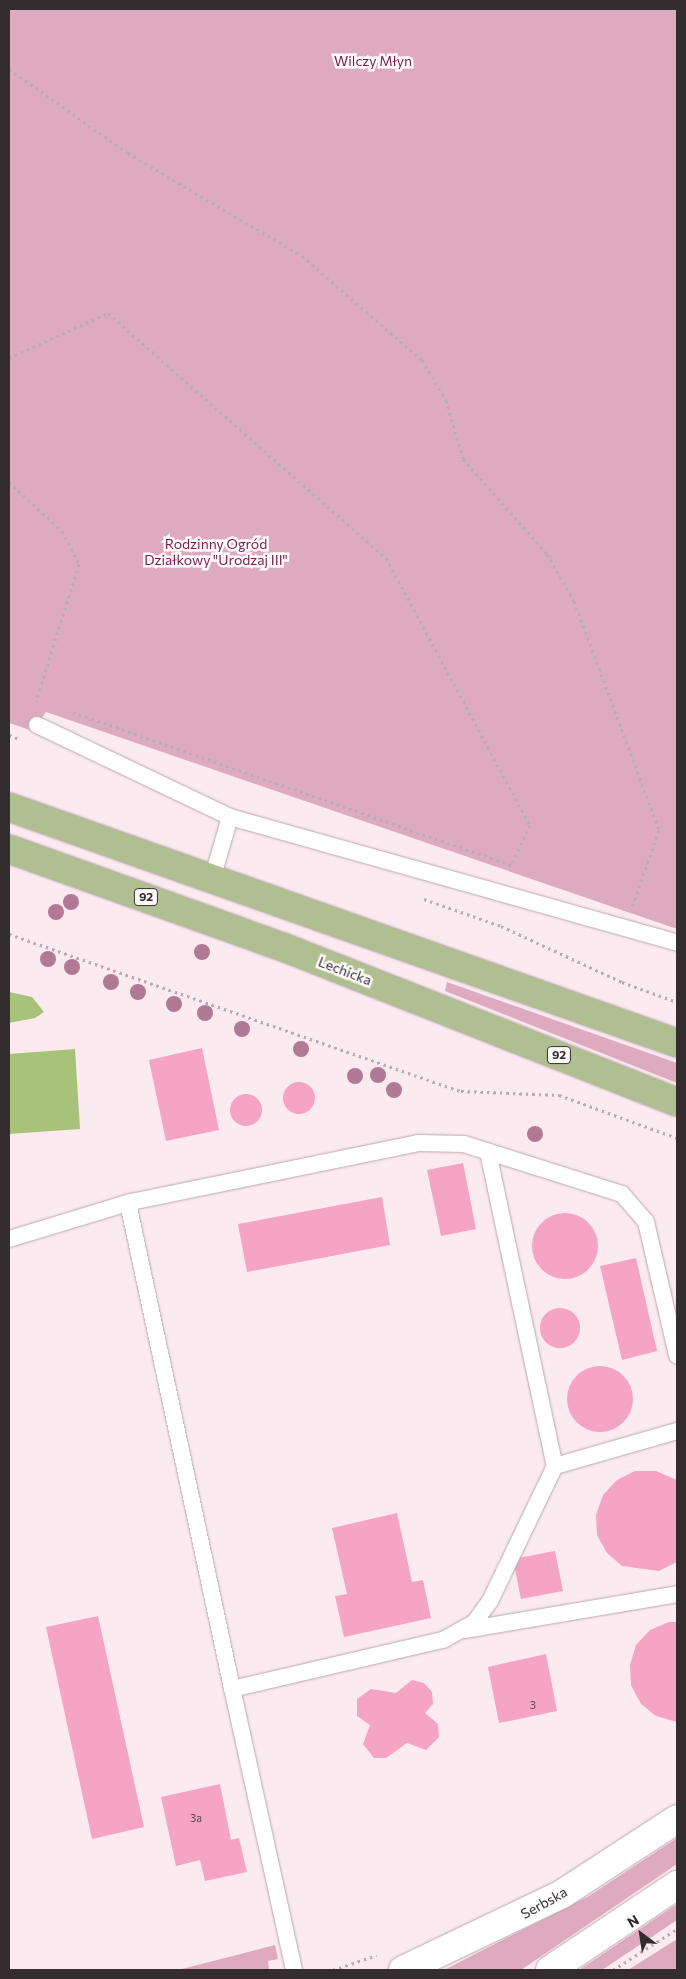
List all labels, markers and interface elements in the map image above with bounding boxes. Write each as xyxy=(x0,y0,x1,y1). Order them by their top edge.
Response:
park label: Wilczy Młyn xyxy=(334,53,412,69)
park label: Rodzinny Ogród Działkowy "Urodzaj III" xyxy=(144,536,288,568)
road number: 92 xyxy=(134,888,158,906)
street label: Lechicka xyxy=(316,953,374,989)
road number: 92 xyxy=(546,1046,572,1064)
house number: 3 xyxy=(530,1698,536,1712)
house number: 3a xyxy=(190,1811,202,1825)
street label: Serbska xyxy=(518,1883,570,1923)
north arrow xyxy=(616,1909,666,1959)
text: N xyxy=(624,1911,642,1931)

